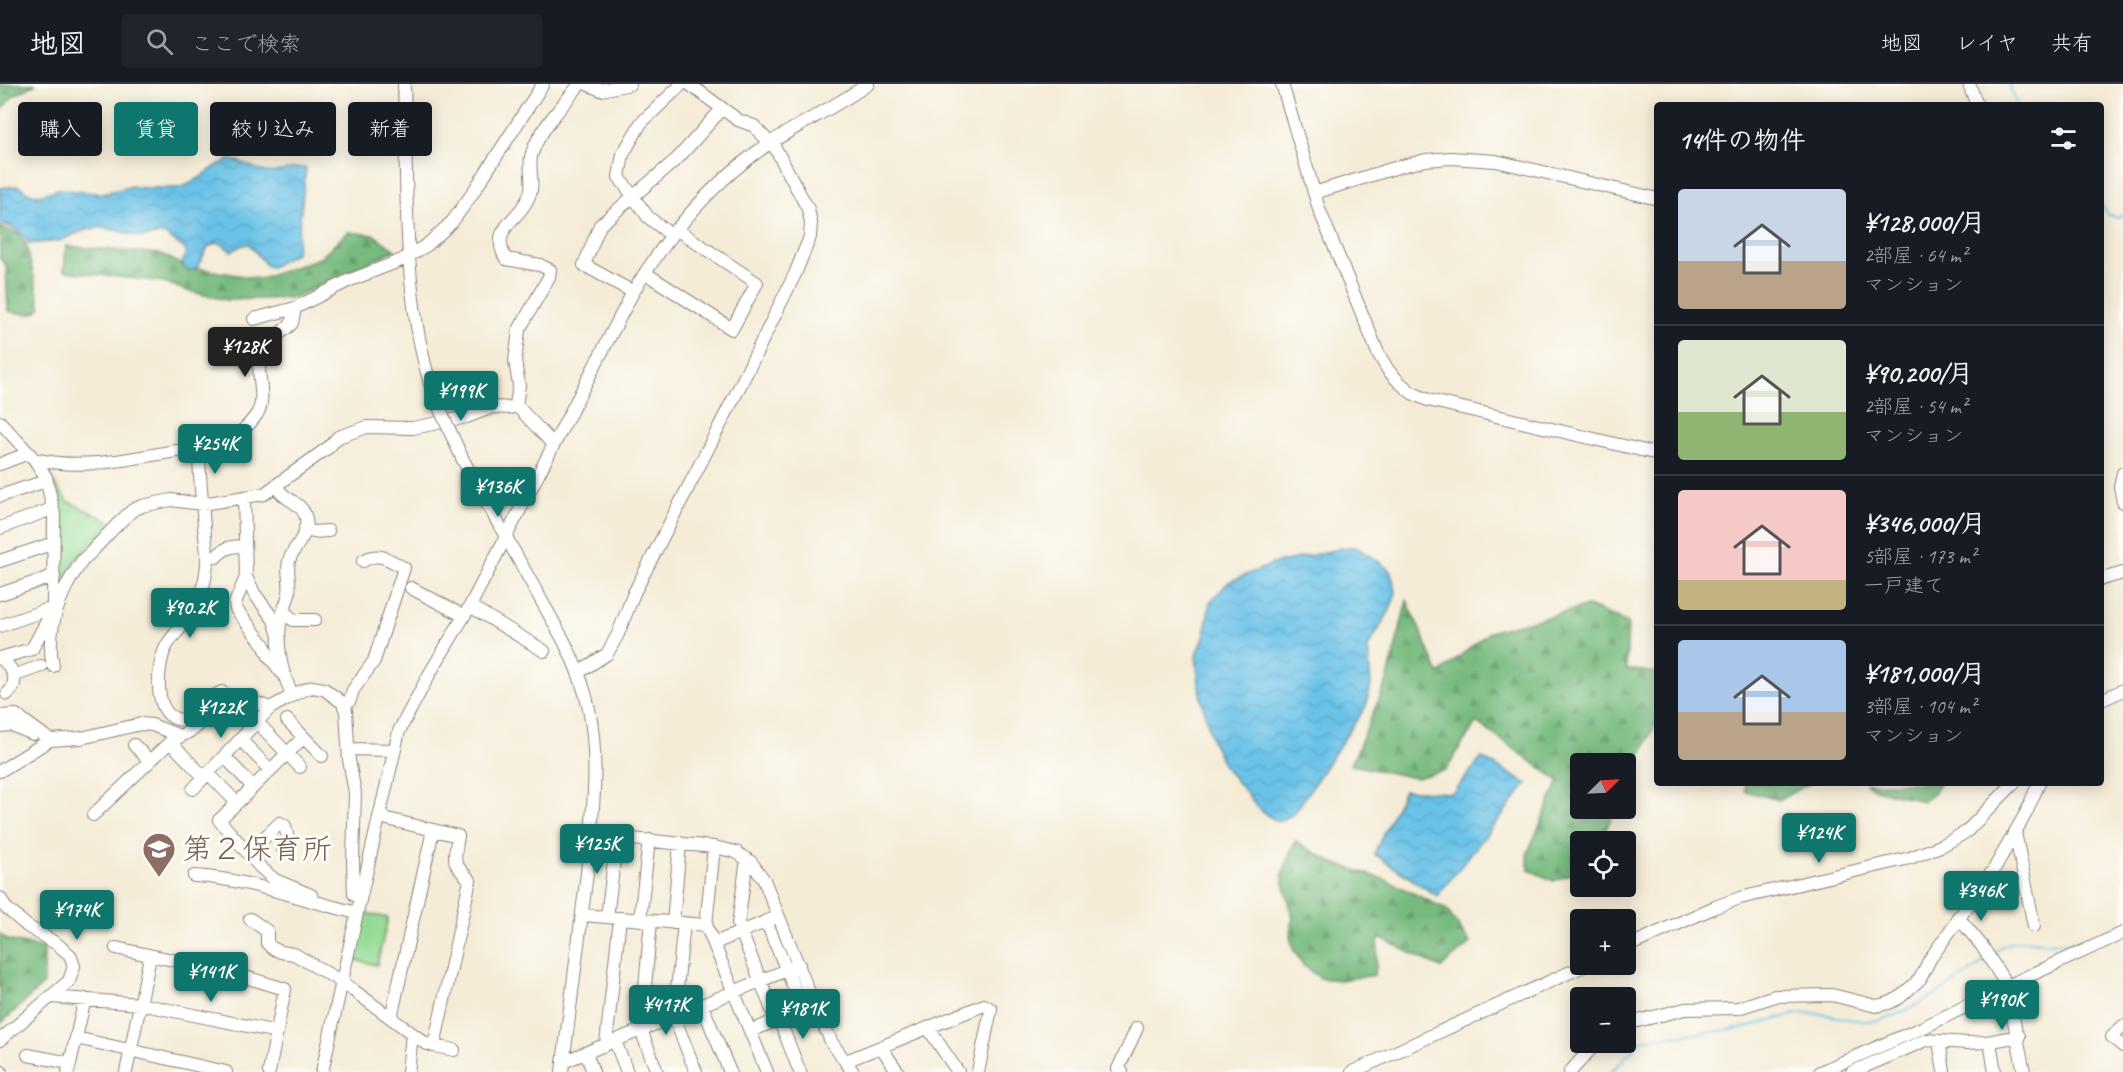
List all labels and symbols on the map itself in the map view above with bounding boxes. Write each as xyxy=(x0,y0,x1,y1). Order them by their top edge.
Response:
pin: ¥128K xyxy=(203,327,287,378)
pin: ¥199K xyxy=(419,371,503,422)
pin: ¥254K xyxy=(173,424,257,475)
pin: ¥136K xyxy=(456,467,540,518)
pin: ¥90.2K xyxy=(141,588,239,639)
pin: ¥122K xyxy=(179,688,263,739)
north arrow xyxy=(1570,753,1636,819)
pin: ¥124K xyxy=(1777,813,1861,864)
pin: ¥125K xyxy=(555,824,639,875)
place label: 第２保育所 xyxy=(182,830,332,868)
school or university icon: 第２保育所 xyxy=(141,831,177,878)
pin: ¥346K xyxy=(1939,871,2023,922)
pin: ¥174K xyxy=(35,890,119,941)
pin: ¥141K xyxy=(169,952,253,1003)
pin: ¥190K xyxy=(1960,980,2044,1031)
pin: ¥417K xyxy=(624,985,708,1036)
pin: ¥181K xyxy=(761,989,845,1040)

